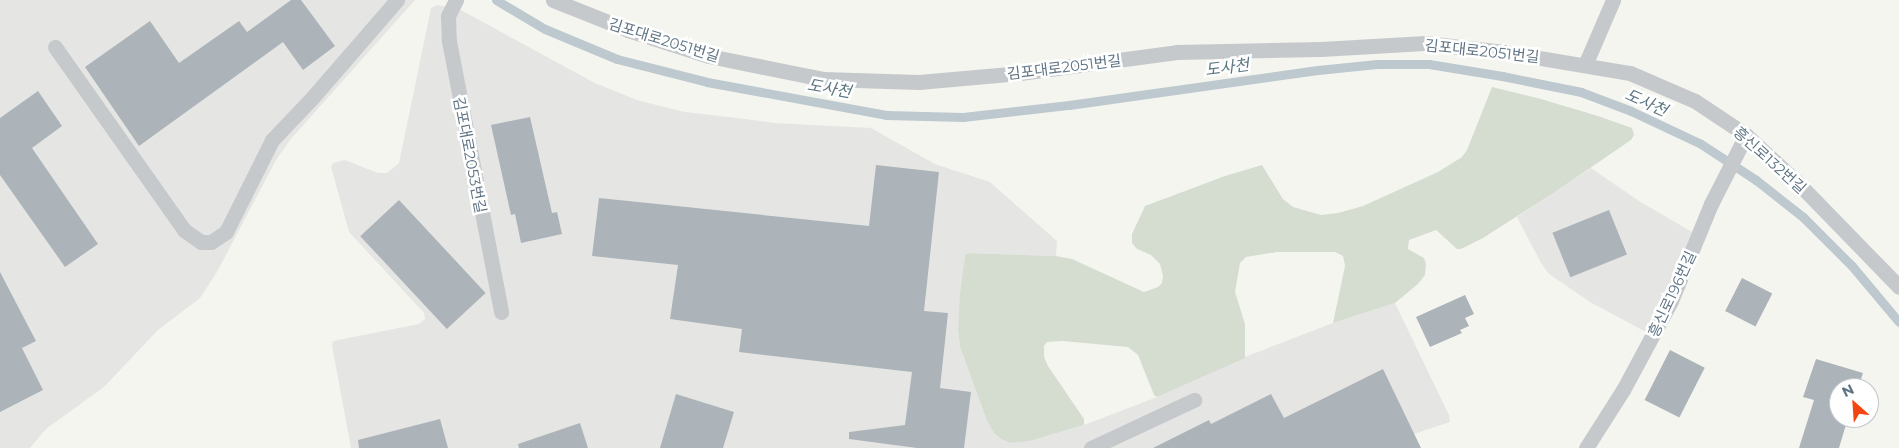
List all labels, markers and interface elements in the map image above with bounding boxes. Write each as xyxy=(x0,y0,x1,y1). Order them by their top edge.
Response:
street label: 김포대로2051번길 xyxy=(606,15,722,65)
street label: 김포대로2051번길 xyxy=(1424,36,1540,66)
street label: 김포대로2051번길 xyxy=(1006,51,1122,83)
water label: 도사천 xyxy=(1204,56,1250,80)
water label: 도사천 xyxy=(806,76,852,102)
water label: 도사천 xyxy=(1622,85,1670,121)
street label: 김포대로2053번길 xyxy=(450,95,490,215)
street label: 흥신로132번길 xyxy=(1730,123,1810,197)
street label: 흥신로196번길 xyxy=(1644,248,1700,340)
north arrow xyxy=(1829,378,1879,428)
text: N xyxy=(1839,380,1857,401)

